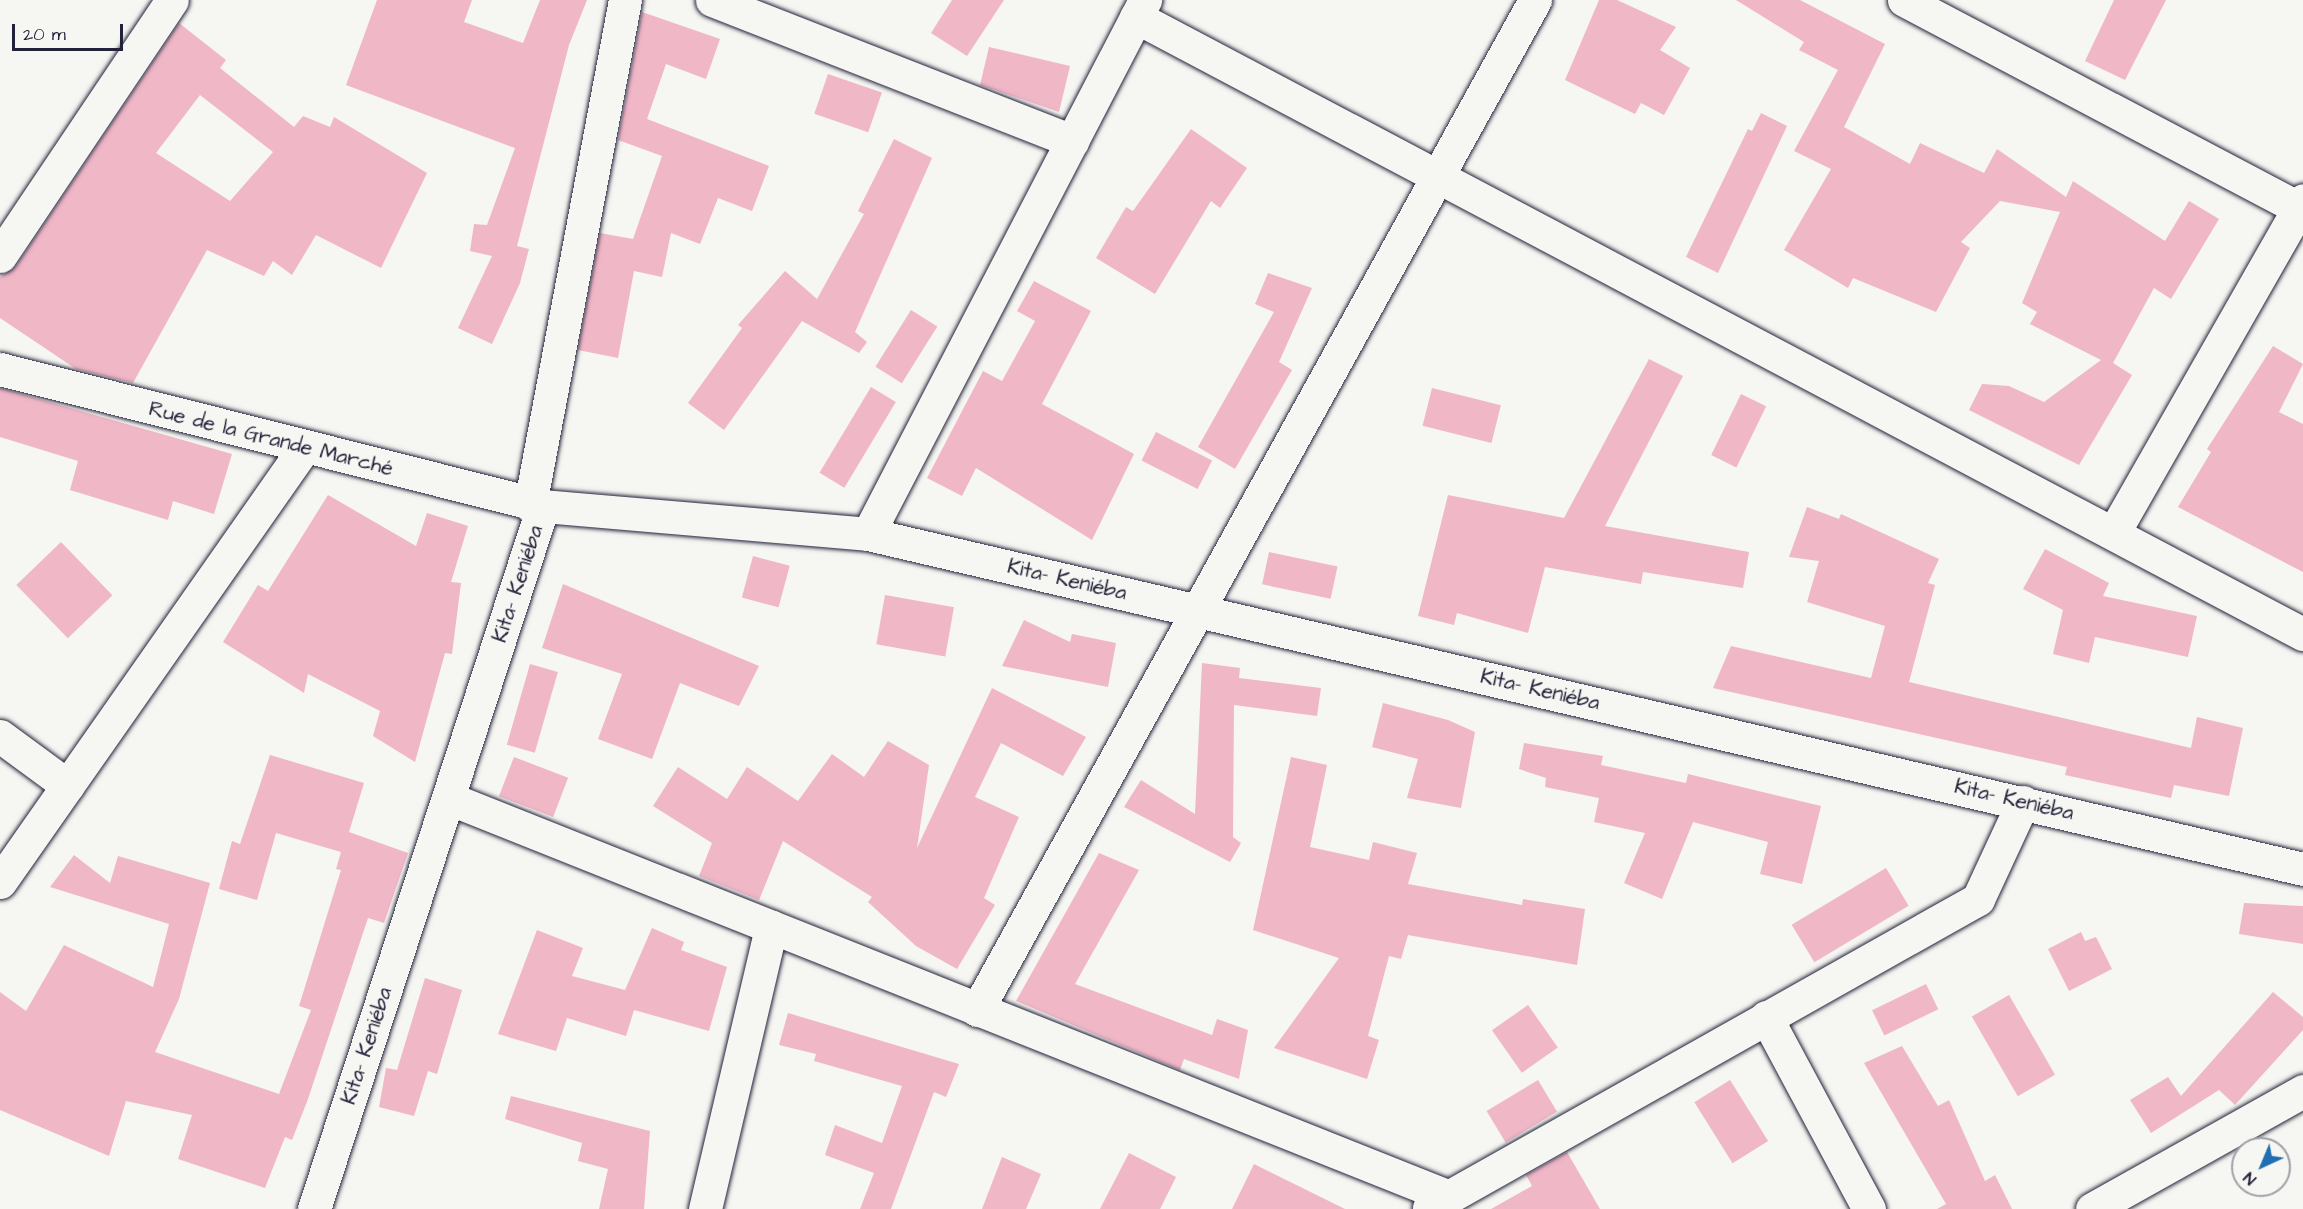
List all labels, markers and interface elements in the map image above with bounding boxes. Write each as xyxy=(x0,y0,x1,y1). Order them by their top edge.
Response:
scale bar xyxy=(15,12,126,50)
text: 20 m xyxy=(23,22,66,47)
street label: Rue de la Grande Marché xyxy=(146,396,396,482)
street label: Kita- Keniéba xyxy=(487,522,549,646)
street label: Kita- Keniéba xyxy=(1005,554,1129,606)
street label: Kita- Keniéba xyxy=(1478,664,1602,716)
street label: Kita- Keniéba xyxy=(1952,774,2076,826)
street label: Kita- Keniéba xyxy=(336,984,398,1108)
north arrow xyxy=(2231,1137,2291,1197)
text: N xyxy=(2239,1167,2261,1190)

